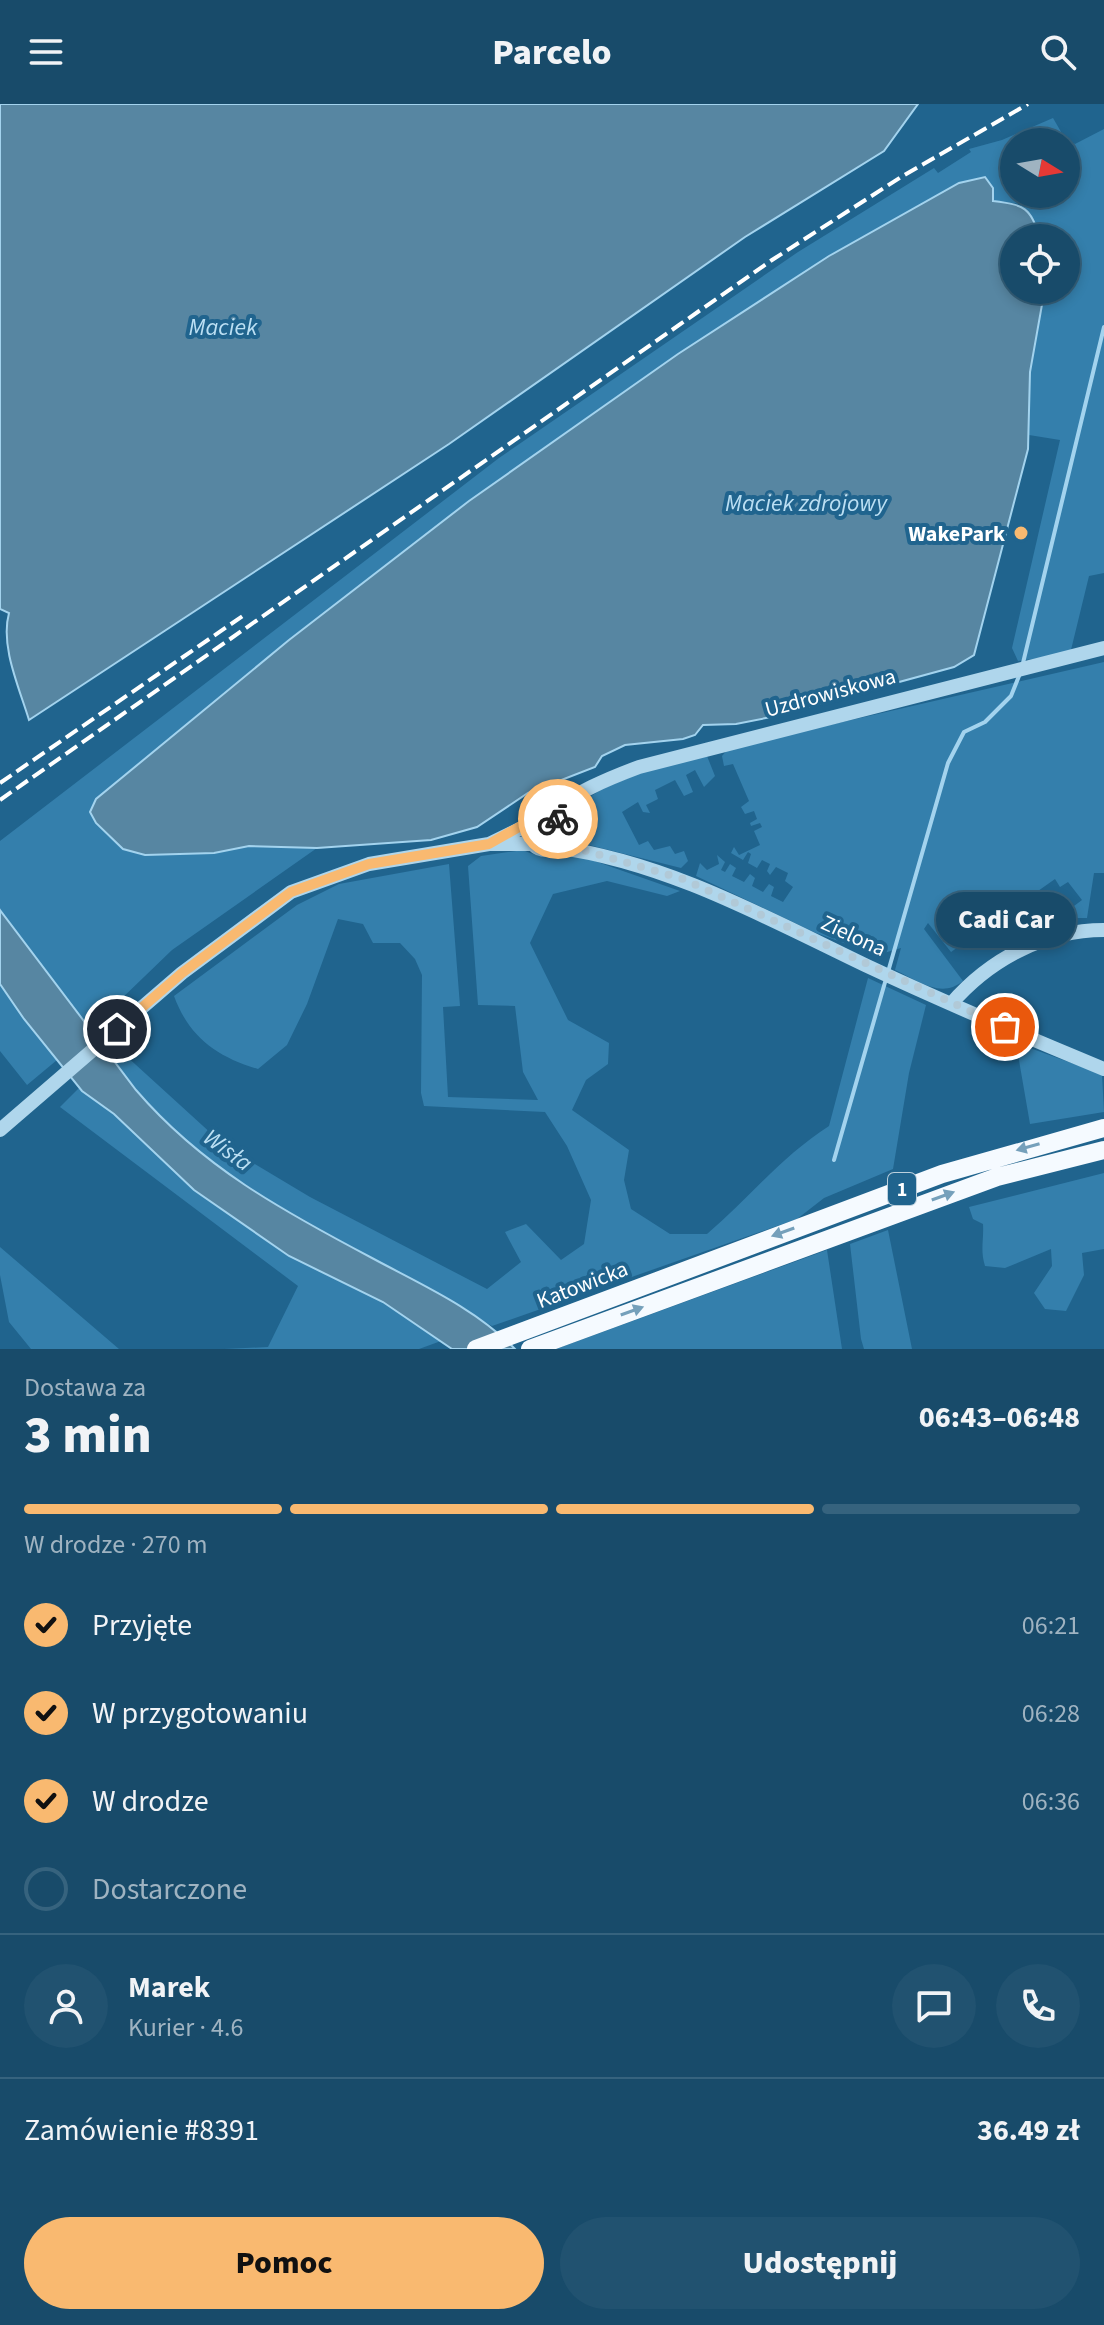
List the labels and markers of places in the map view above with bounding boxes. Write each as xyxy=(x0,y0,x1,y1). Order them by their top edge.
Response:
place label: WakePark xyxy=(908,518,1005,550)
marker: WakePark xyxy=(1012,524,1030,542)
callout: Cadi Car xyxy=(935,891,1075,947)
pin xyxy=(971,993,1039,1061)
pin xyxy=(83,995,151,1063)

